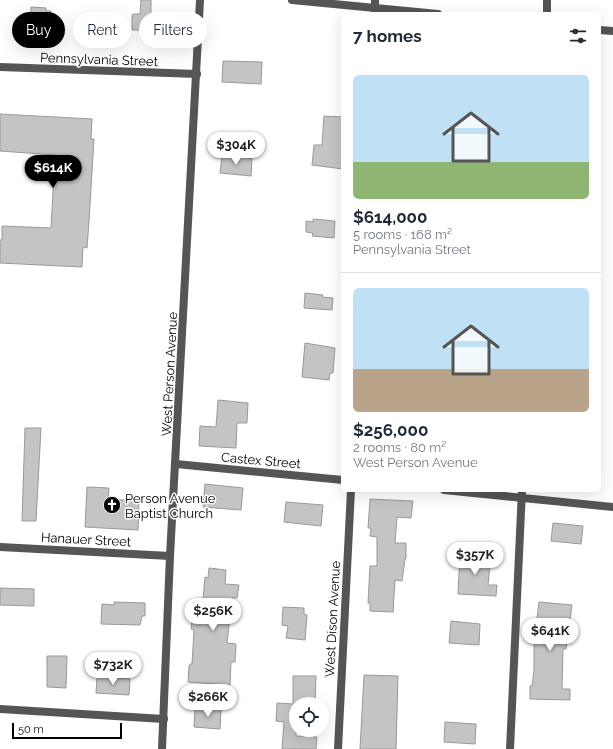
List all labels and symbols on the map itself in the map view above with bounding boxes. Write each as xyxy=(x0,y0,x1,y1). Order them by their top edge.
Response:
street label: Pennsylvania Street xyxy=(40,50,159,69)
pin: $304K xyxy=(208,132,264,166)
pin: $614K xyxy=(25,155,81,189)
street label: West Person Avenue xyxy=(159,311,180,437)
street label: Castex Street xyxy=(221,450,302,472)
place label: Person Avenue Baptist Church xyxy=(125,491,216,521)
church icon: Person Avenue Baptist Church xyxy=(102,495,122,515)
street label: Hanauer Street xyxy=(41,530,132,549)
pin: $357K xyxy=(447,542,503,576)
street label: West Dison Avenue xyxy=(322,560,343,678)
pin: $256K xyxy=(185,598,241,632)
pin: $641K xyxy=(522,618,578,652)
pin: $732K xyxy=(85,652,141,686)
pin: $266K xyxy=(180,684,236,718)
scale bar xyxy=(12,721,122,740)

